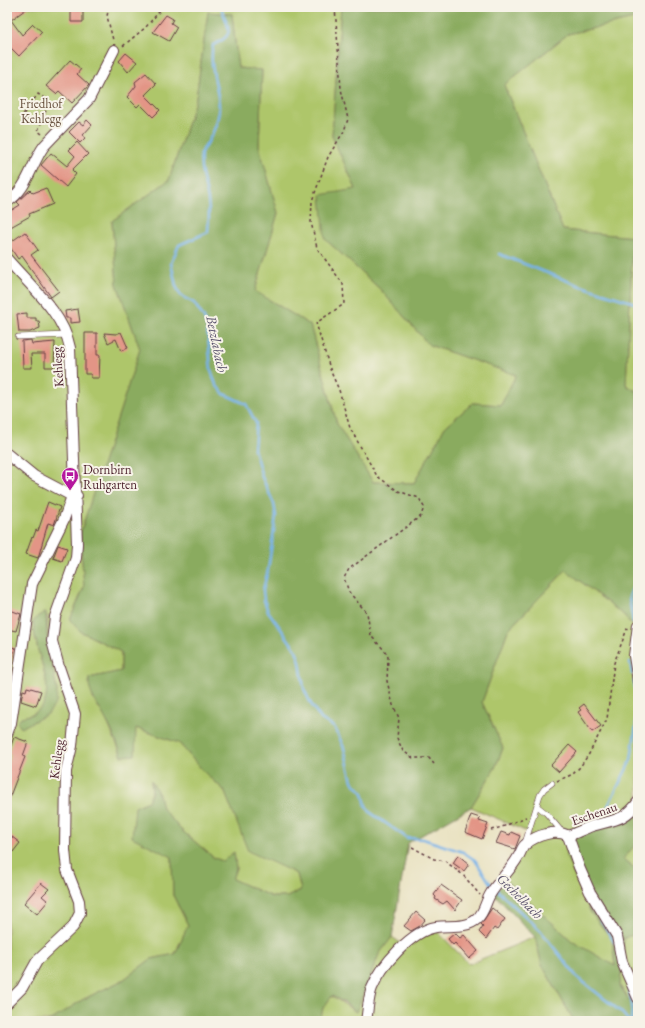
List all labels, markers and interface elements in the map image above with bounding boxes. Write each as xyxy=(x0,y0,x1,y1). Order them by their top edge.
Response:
park label: Friedhof Kehlegg xyxy=(20,95,64,127)
water label: Betzlabach xyxy=(202,313,232,374)
street label: Kehlegg xyxy=(48,346,67,388)
place label: Dornbirn Ruhgarten xyxy=(83,461,137,493)
bus stop icon: Dornbirn Ruhgarten xyxy=(60,466,80,491)
street label: Kehlegg xyxy=(45,738,68,780)
street label: Eschenau xyxy=(569,798,620,829)
water label: Gechelbach xyxy=(493,869,547,923)

